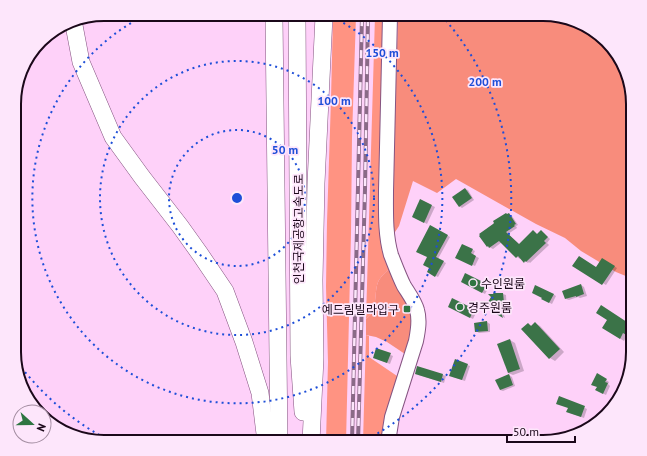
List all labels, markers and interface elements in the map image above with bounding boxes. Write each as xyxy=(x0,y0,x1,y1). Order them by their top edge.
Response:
text: 150 m xyxy=(365,45,399,60)
text: 200 m xyxy=(468,74,502,89)
text: 100 m xyxy=(317,93,351,108)
text: 50 m xyxy=(272,142,298,157)
street label: 인천국제공항고속도로 xyxy=(291,174,306,284)
centre of rings xyxy=(230,191,244,205)
place label: 수인원룸 xyxy=(481,276,525,291)
marker: 수인원룸 xyxy=(468,278,478,288)
place label: 경주원룸 xyxy=(468,300,512,315)
place label: 예드림빌라입구 xyxy=(322,302,399,317)
marker: 경주원룸 xyxy=(455,302,465,312)
marker: 예드림빌라입구 xyxy=(402,304,412,314)
north arrow xyxy=(12,404,52,444)
scale bar xyxy=(507,418,575,444)
text: N xyxy=(34,422,49,433)
text: 50 m xyxy=(513,424,539,439)

